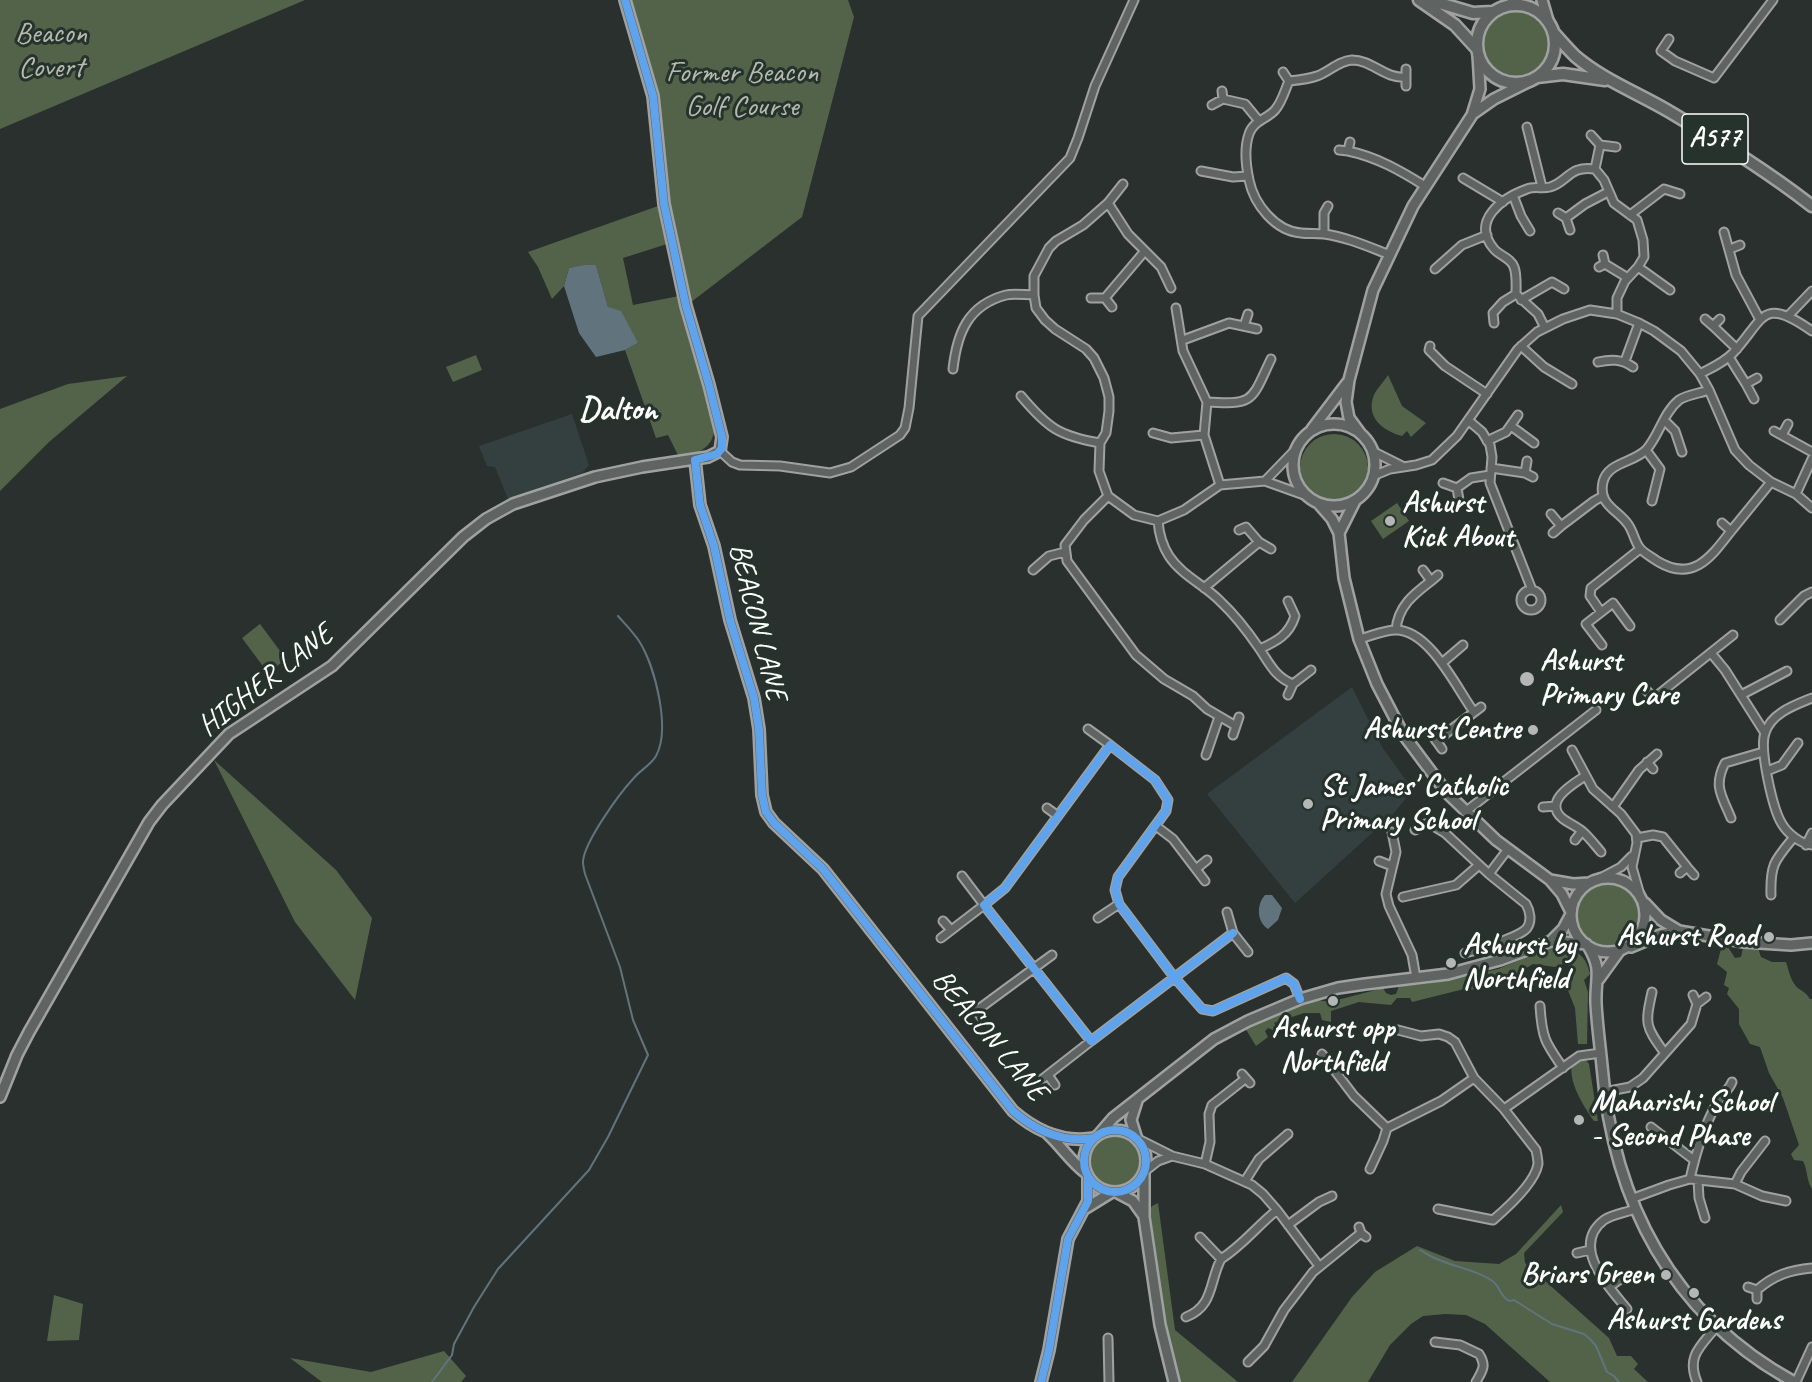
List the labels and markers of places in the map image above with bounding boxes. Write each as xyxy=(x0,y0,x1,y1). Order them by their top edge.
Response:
place label: Ashurst Kick About xyxy=(1402,486,1513,556)
marker: Ashurst Kick About xyxy=(1383,514,1397,528)
place label: Ashurst Primary Care xyxy=(1540,644,1678,714)
marker: Ashurst Primary Care xyxy=(1518,670,1536,688)
place label: Ashurst Centre xyxy=(1363,712,1521,748)
marker: Ashurst Centre xyxy=(1526,723,1540,737)
place label: St James' Catholic Primary School xyxy=(1320,769,1508,840)
marker: St James' Catholic Primary School xyxy=(1301,797,1315,811)
place label: Ashurst Road xyxy=(1617,919,1757,955)
place label: Ashurst by Northfield xyxy=(1463,928,1576,998)
marker: Ashurst Road xyxy=(1762,930,1776,944)
marker: Ashurst by Northfield xyxy=(1444,956,1458,970)
marker: Ashurst opp Northfield xyxy=(1326,994,1340,1008)
place label: Ashurst opp Northfield xyxy=(1272,1011,1394,1082)
place label: Maharishi School - Second Phase xyxy=(1591,1085,1773,1156)
marker: Maharishi School - Second Phase xyxy=(1572,1113,1586,1127)
place label: Briars Green xyxy=(1521,1257,1654,1293)
marker: Briars Green xyxy=(1659,1268,1673,1282)
marker: Ashurst Gardens xyxy=(1687,1286,1701,1300)
place label: Ashurst Gardens xyxy=(1607,1303,1781,1339)

